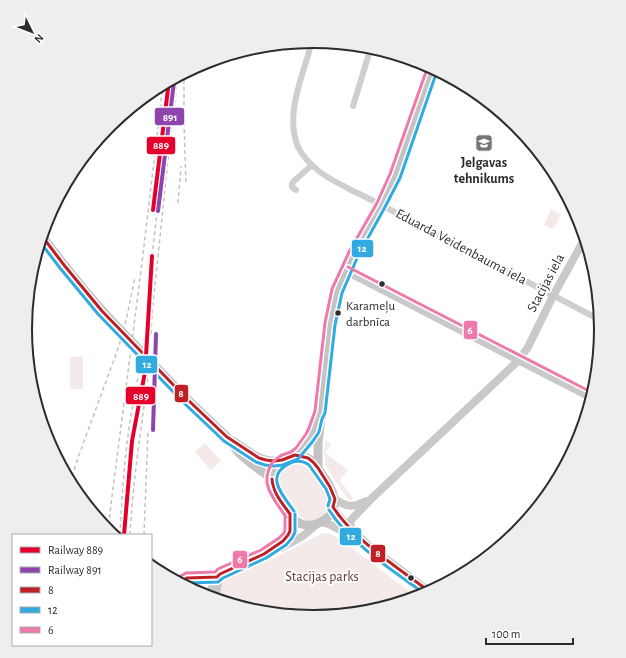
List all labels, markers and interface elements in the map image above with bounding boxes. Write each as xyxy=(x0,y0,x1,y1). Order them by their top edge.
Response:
north arrow xyxy=(12,12,52,52)
text: N xyxy=(32,32,46,45)
line badge: 891 xyxy=(154,107,185,126)
text: 891 xyxy=(163,112,177,123)
school or university icon: Jelgavas tehnikums xyxy=(474,133,494,153)
line badge: 889 xyxy=(146,136,176,155)
text: 889 xyxy=(153,140,169,151)
place label: Jelgavas tehnikums xyxy=(454,156,514,186)
street label: Eduarda Veidenbauma iela xyxy=(393,207,529,288)
line badge: 12 xyxy=(351,239,374,258)
text: 12 xyxy=(357,243,367,254)
street label: Stacijas iela xyxy=(525,251,567,314)
unlabelled marker xyxy=(377,279,387,289)
place label: Karameļu darbnīca xyxy=(346,300,395,329)
marker: Karameļu darbnīca xyxy=(333,308,343,318)
line badge: 6 xyxy=(463,320,478,340)
text: 6 xyxy=(467,325,473,336)
line badge: 12 xyxy=(135,355,158,374)
text: 12 xyxy=(142,359,152,370)
line badge: 8 xyxy=(174,384,189,403)
line badge: 889 xyxy=(125,386,156,405)
text: 8 xyxy=(178,388,184,399)
text: 889 xyxy=(133,391,149,402)
line badge: 12 xyxy=(339,527,362,546)
text: 12 xyxy=(346,531,356,542)
legend xyxy=(12,534,152,646)
text: Railway 889 xyxy=(48,544,104,557)
line badge: 8 xyxy=(370,544,386,563)
text: 8 xyxy=(375,548,381,559)
line badge: 6 xyxy=(232,550,248,569)
text: 6 xyxy=(237,554,243,565)
text: Railway 891 xyxy=(48,564,102,577)
park label: Stacijas parks xyxy=(285,570,359,584)
unlabelled marker xyxy=(406,573,416,583)
text: 8 xyxy=(48,584,54,596)
text: 12 xyxy=(48,604,58,616)
scale bar xyxy=(486,620,573,646)
text: 6 xyxy=(48,624,54,636)
text: 100 m xyxy=(492,628,520,640)

